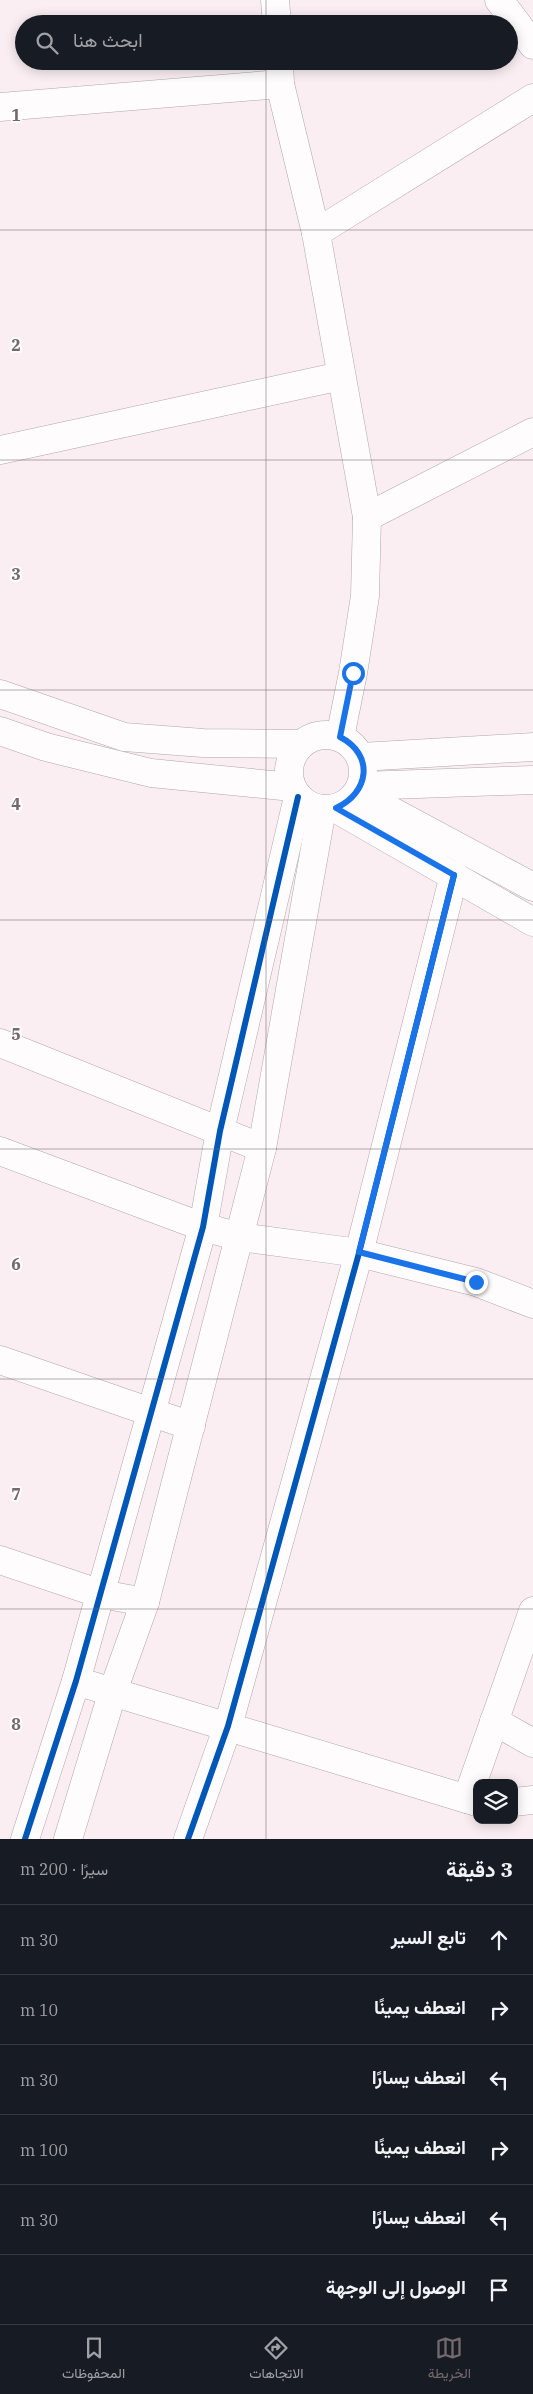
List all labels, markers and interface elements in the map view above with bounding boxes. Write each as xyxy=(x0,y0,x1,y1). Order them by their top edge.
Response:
search box xyxy=(15,15,518,70)
text: ابحث هنا xyxy=(73,28,143,52)
icon: search xyxy=(33,29,61,57)
text: 1 xyxy=(11,105,21,125)
text: 2 xyxy=(11,335,21,355)
text: 3 xyxy=(11,564,21,584)
route start xyxy=(342,662,365,685)
text: 4 xyxy=(11,794,21,814)
text: 5 xyxy=(11,1024,21,1044)
text: 6 xyxy=(11,1254,21,1274)
route end xyxy=(465,1271,488,1294)
text: 7 xyxy=(11,1484,21,1504)
text: 8 xyxy=(11,1714,21,1734)
map controls xyxy=(473,1779,518,1824)
button: layers xyxy=(473,1779,518,1824)
text: 3 دقيقة xyxy=(446,1855,513,1883)
text: سيرًا · 200 m xyxy=(20,1859,108,1879)
text: تابع السير xyxy=(391,1925,466,1949)
icon: ahead xyxy=(485,1926,513,1954)
text: 30 m xyxy=(20,1930,58,1950)
text: انعطف يمينًا xyxy=(374,1995,466,2019)
icon: right xyxy=(485,1996,513,2024)
text: 10 m xyxy=(20,2000,58,2020)
text: انعطف يسارًا xyxy=(372,2065,466,2089)
icon: left xyxy=(485,2066,513,2094)
text: 30 m xyxy=(20,2070,58,2090)
text: انعطف يمينًا xyxy=(374,2135,466,2159)
icon: right xyxy=(485,2136,513,2164)
text: 100 m xyxy=(20,2140,68,2160)
text: انعطف يسارًا xyxy=(372,2205,466,2229)
icon: left xyxy=(485,2206,513,2234)
text: 30 m xyxy=(20,2210,58,2230)
text: الوصول إلى الوجهة xyxy=(326,2275,466,2299)
icon: arrive xyxy=(485,2276,513,2304)
tab: المحفوظات xyxy=(62,2334,125,2386)
tab: الاتجاهات xyxy=(249,2334,304,2386)
tab: الخريطة xyxy=(428,2334,471,2386)

